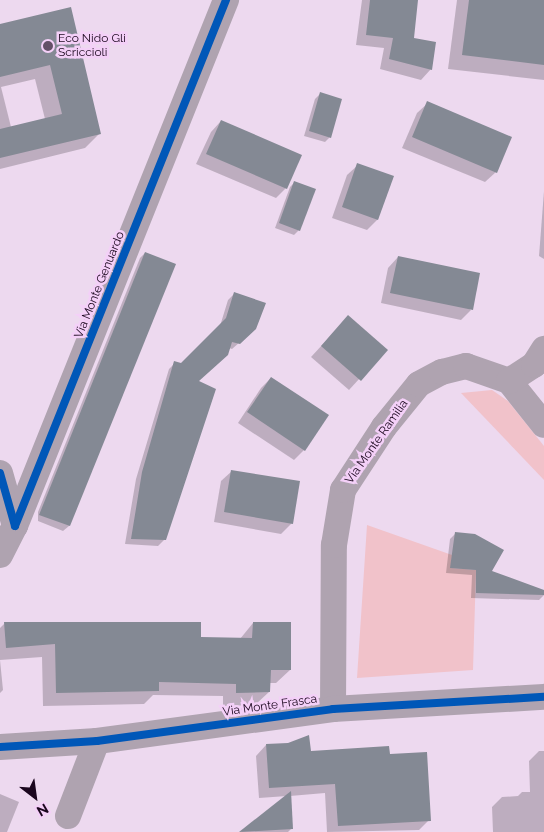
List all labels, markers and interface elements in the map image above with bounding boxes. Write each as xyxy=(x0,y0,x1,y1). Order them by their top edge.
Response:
place label: Eco Nido Gli Scriccioli xyxy=(58,32,126,60)
marker: Eco Nido Gli Scriccioli xyxy=(42,40,54,52)
street label: Via Monte Genuardo xyxy=(72,230,128,340)
street label: Via Monte Ramilia xyxy=(343,397,411,487)
street label: Via Monte Frasca xyxy=(222,692,318,720)
north arrow xyxy=(10,772,60,822)
text: N xyxy=(34,800,51,820)

